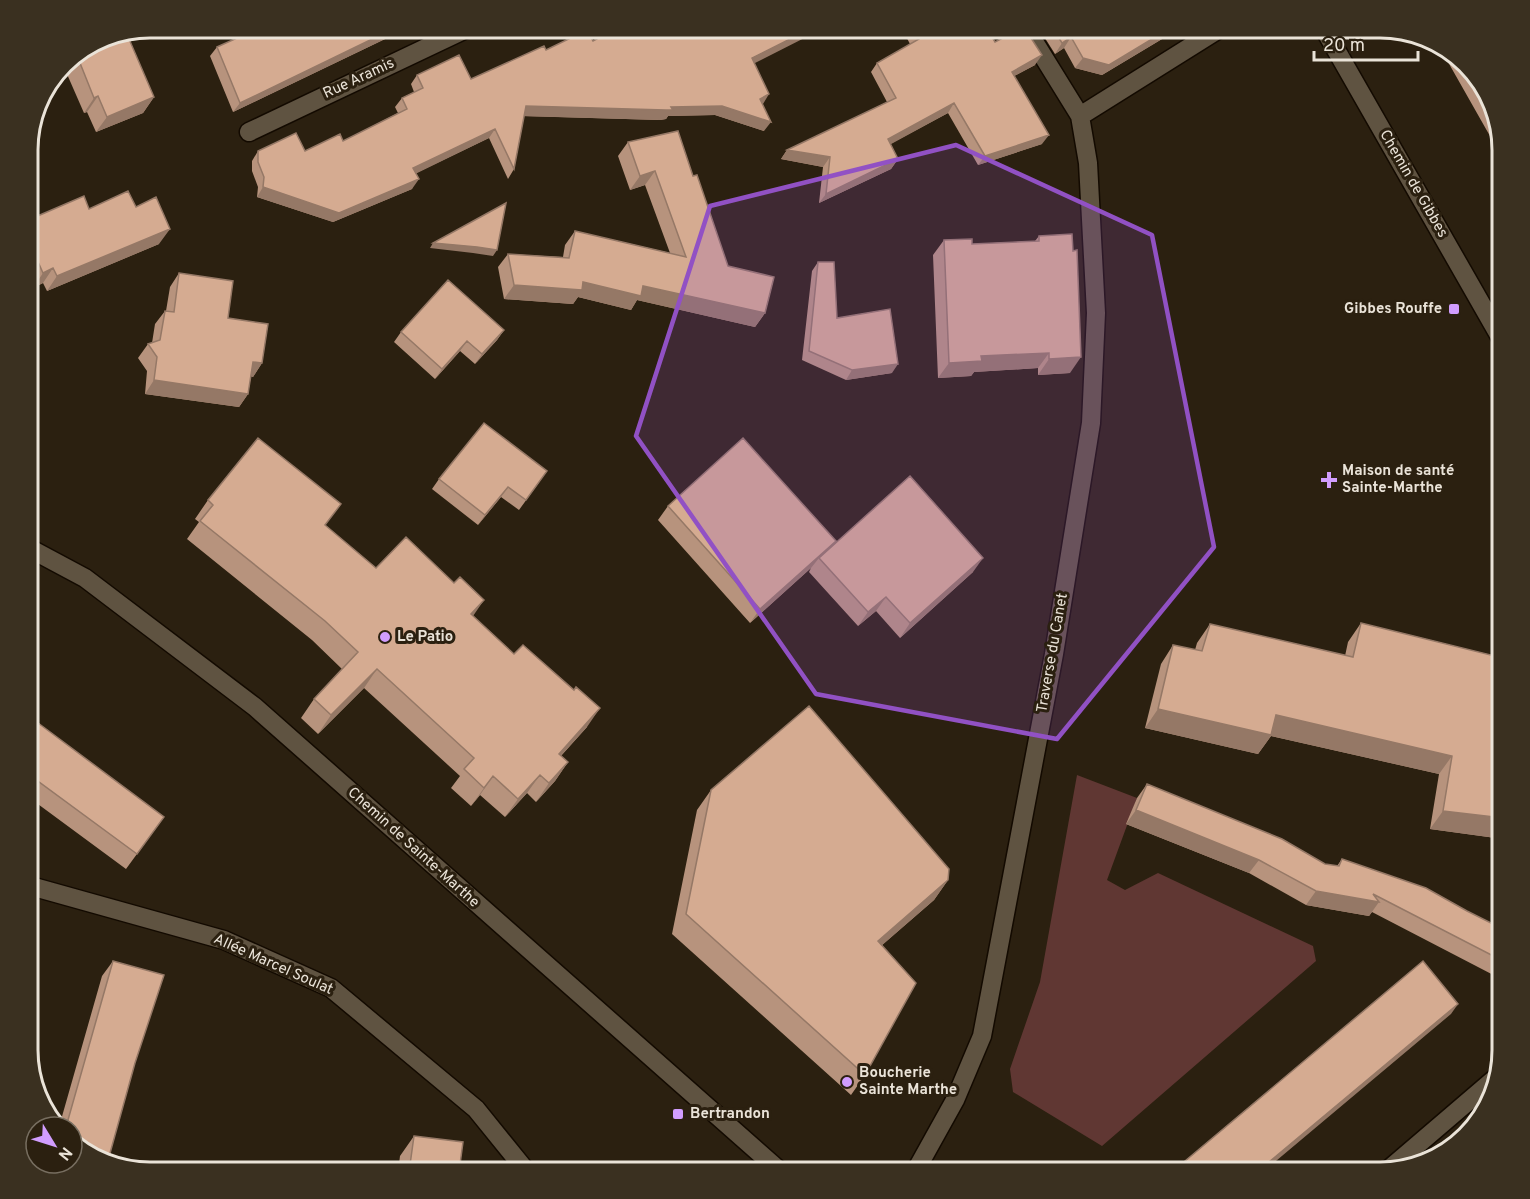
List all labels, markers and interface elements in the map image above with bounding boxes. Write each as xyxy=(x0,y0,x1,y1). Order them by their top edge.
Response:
scale bar xyxy=(1314,24,1418,62)
text: 20 m xyxy=(1323,35,1365,58)
street label: Rue Aramis xyxy=(320,54,398,104)
street label: Chemin de Gibbes xyxy=(1374,127,1452,241)
place label: Gibbes Rouffe xyxy=(1344,300,1442,319)
marker: Gibbes Rouffe xyxy=(1447,302,1461,316)
place label: Maison de santé Sainte-Marthe xyxy=(1342,462,1454,498)
marker: Maison de santé Sainte-Marthe xyxy=(1320,471,1338,489)
street label: Traverse du Canet xyxy=(1033,592,1073,714)
place label: Le Patio xyxy=(397,628,453,647)
marker: Le Patio xyxy=(378,630,392,644)
street label: Chemin de Sainte-Marthe xyxy=(343,784,483,912)
street label: Allée Marcel Soulat xyxy=(210,930,336,1000)
place label: Boucherie Sainte Marthe xyxy=(859,1064,957,1100)
marker: Boucherie Sainte Marthe xyxy=(840,1075,854,1089)
place label: Bertrandon xyxy=(690,1105,770,1124)
marker: Bertrandon xyxy=(671,1107,685,1121)
north arrow xyxy=(24,1115,84,1175)
text: N xyxy=(53,1142,76,1164)

